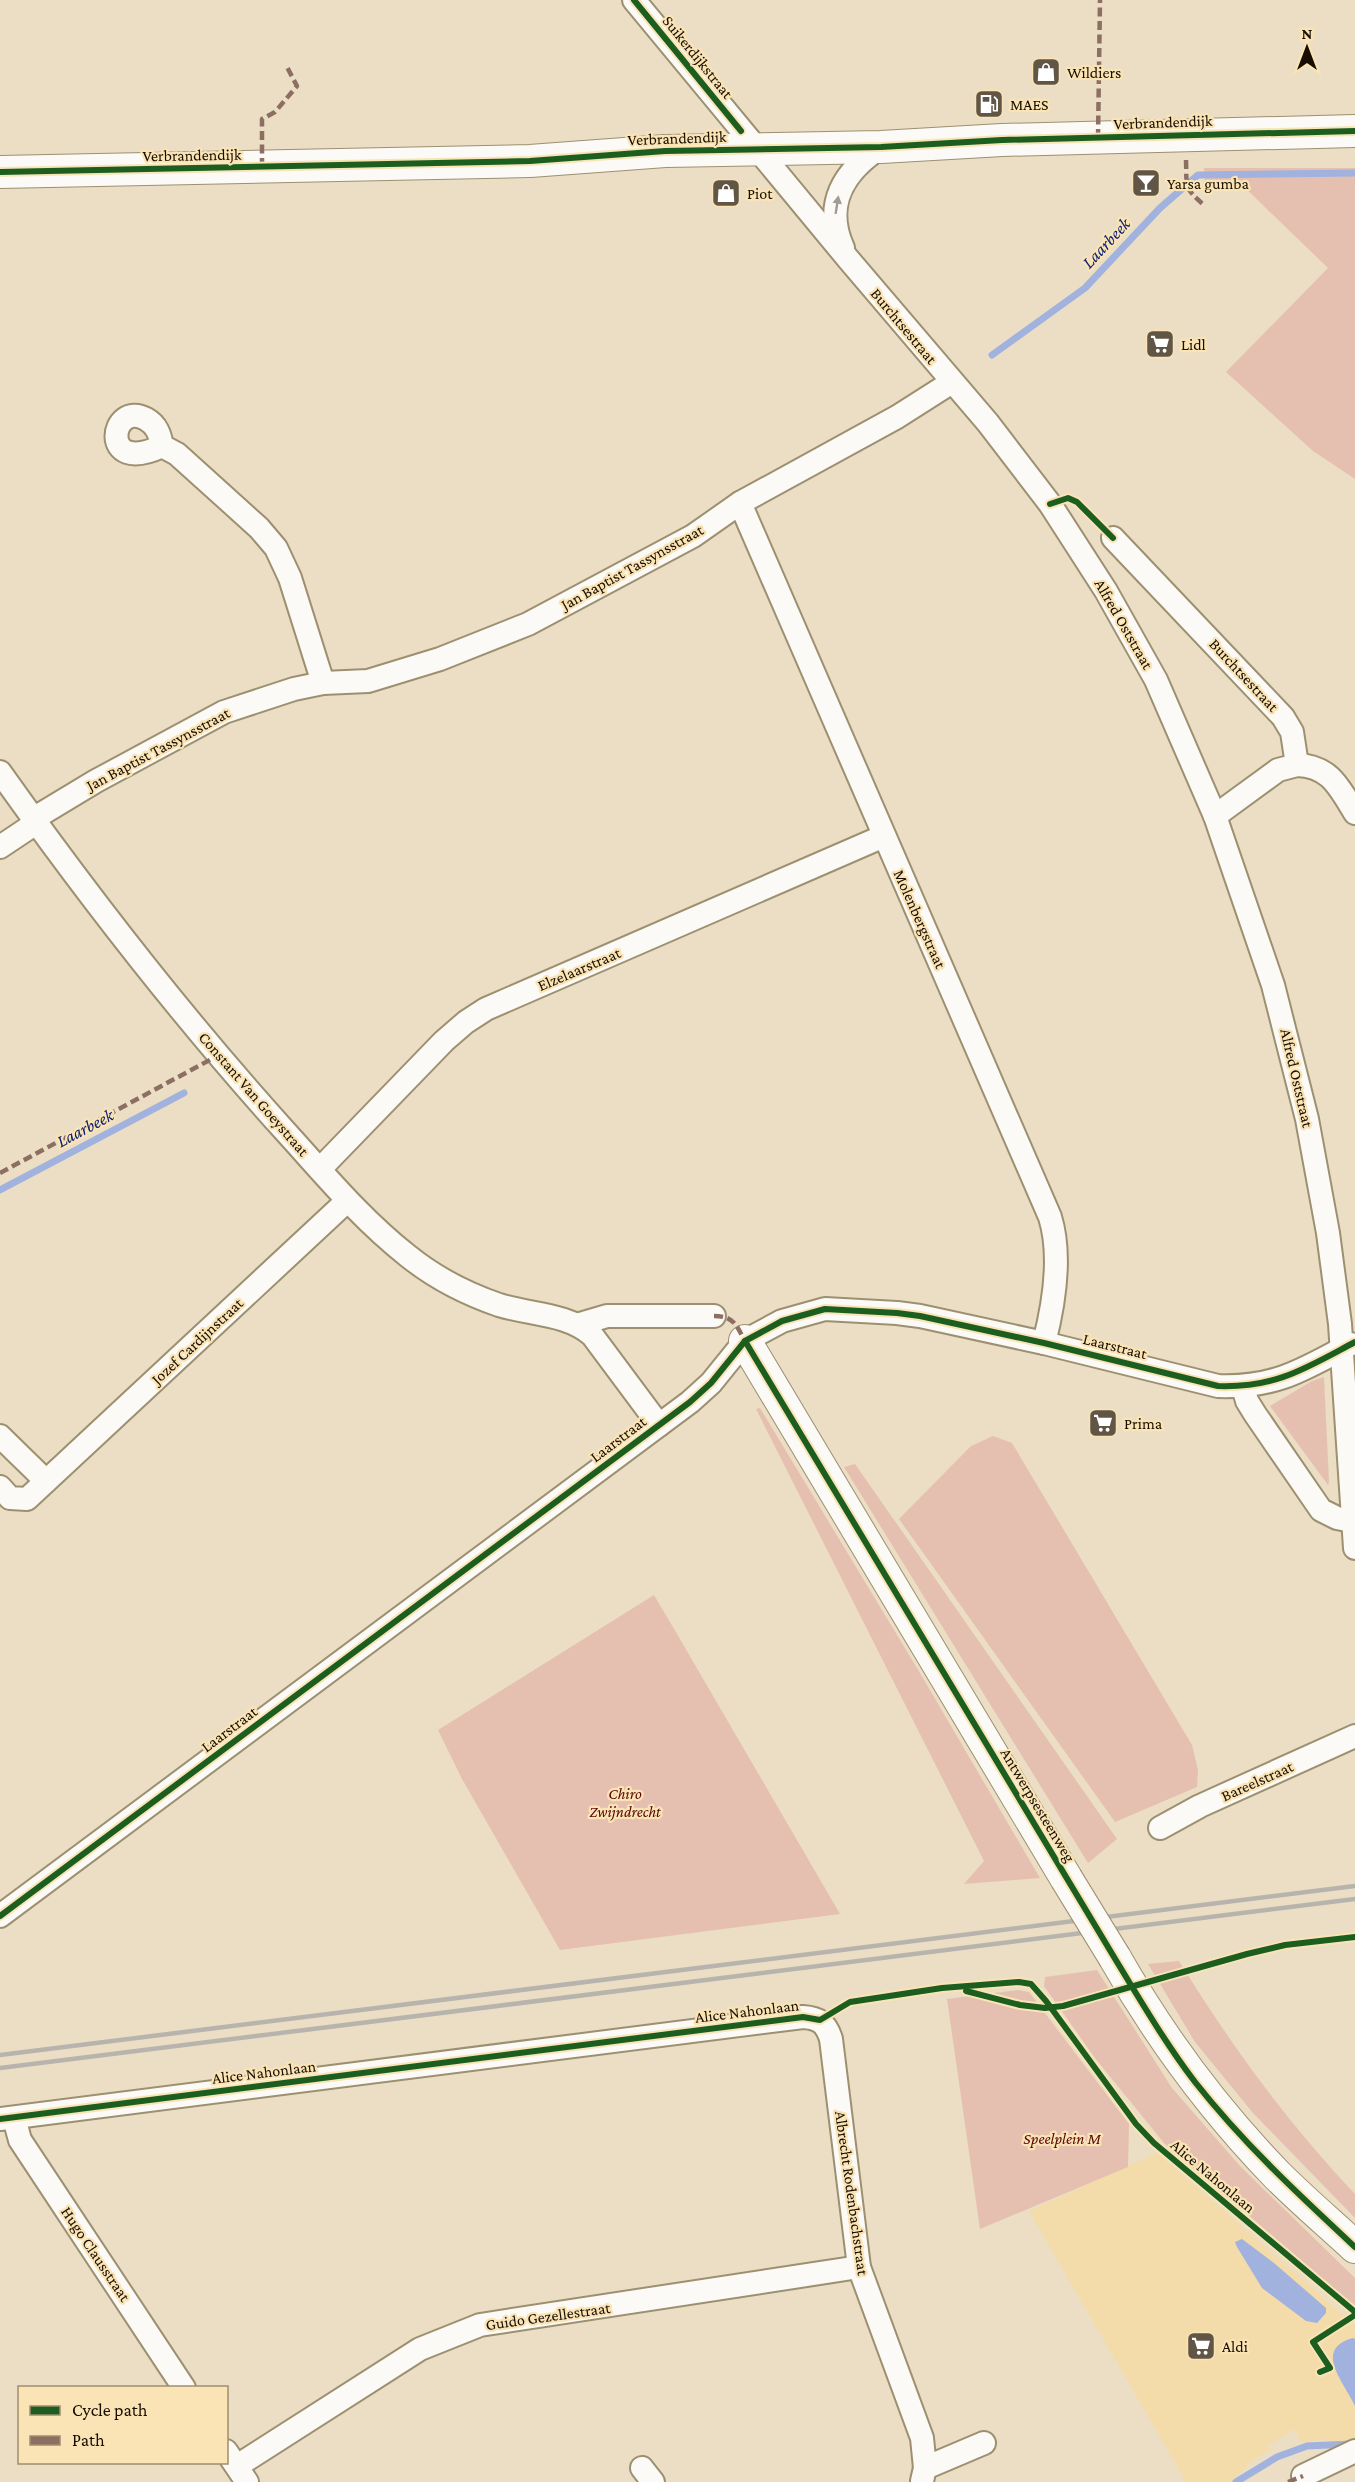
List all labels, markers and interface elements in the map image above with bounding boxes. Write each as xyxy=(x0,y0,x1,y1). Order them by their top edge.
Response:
street label: Suikerdijkstraat xyxy=(659,12,737,103)
north arrow xyxy=(1277,18,1337,78)
text: N xyxy=(1302,25,1313,42)
shop icon: Wildiers xyxy=(1030,56,1062,88)
place label: Wildiers xyxy=(1067,64,1121,81)
fuel station icon: MAES xyxy=(973,88,1005,120)
place label: MAES xyxy=(1010,96,1049,113)
street label: Verbrandendijk xyxy=(1113,112,1213,133)
street label: Verbrandendijk xyxy=(627,128,727,149)
street label: Verbrandendijk xyxy=(142,146,242,165)
bar icon: Yarsa gumba xyxy=(1130,167,1162,199)
place label: Yarsa gumba xyxy=(1167,175,1249,193)
shop icon: Piot xyxy=(710,177,742,209)
place label: Piot xyxy=(747,185,773,202)
one-way arrow xyxy=(833,195,842,214)
water label: Laarbeek xyxy=(1078,213,1135,272)
street label: Burchtsestraat xyxy=(868,285,941,368)
supermarket icon: Lidl xyxy=(1144,328,1176,360)
place label: Lidl xyxy=(1181,336,1206,353)
street label: Jan Baptist Tassynsstraat xyxy=(556,521,707,615)
street label: Alfred Oststraat xyxy=(1091,576,1157,673)
street label: Burchtsestraat xyxy=(1206,635,1282,715)
street label: Jan Baptist Tassynsstraat xyxy=(82,704,234,796)
street label: Molenbergstraat xyxy=(890,867,950,972)
street label: Elzelaarstraat xyxy=(535,944,624,994)
street label: Alfred Oststraat xyxy=(1277,1027,1317,1130)
street label: Constant Van Goeystraat xyxy=(195,1029,313,1161)
water label: Laarbeek xyxy=(53,1104,118,1151)
street label: Jozef Cardijnstraat xyxy=(146,1294,247,1390)
street label: Laarstraat xyxy=(1081,1330,1149,1362)
supermarket icon: Prima xyxy=(1087,1407,1119,1439)
street label: Laarstraat xyxy=(587,1412,650,1465)
place label: Prima xyxy=(1124,1415,1163,1432)
street label: Laarstraat xyxy=(198,1702,261,1755)
street label: Antwerpsesteenweg xyxy=(997,1745,1079,1866)
street label: Bareelstraat xyxy=(1218,1757,1296,1804)
park label: Chiro Zwijndrecht xyxy=(589,1785,661,1821)
street label: Alice Nahonlaan xyxy=(694,1996,800,2026)
street label: Alice Nahonlaan xyxy=(211,2057,317,2087)
street label: Albrecht Rodenbachstraat xyxy=(832,2110,872,2277)
park label: Speelplein M xyxy=(1023,2130,1101,2148)
street label: Alice Nahonlaan xyxy=(1167,2136,1259,2216)
street label: Hugo Clausstraat xyxy=(57,2203,134,2306)
street label: Guido Gezellestraat xyxy=(485,2299,612,2333)
supermarket icon: Aldi xyxy=(1185,2330,1217,2362)
place label: Aldi xyxy=(1222,2338,1248,2355)
legend xyxy=(18,2386,228,2464)
text: Cycle path xyxy=(72,2400,148,2420)
text: Path xyxy=(72,2430,105,2450)

